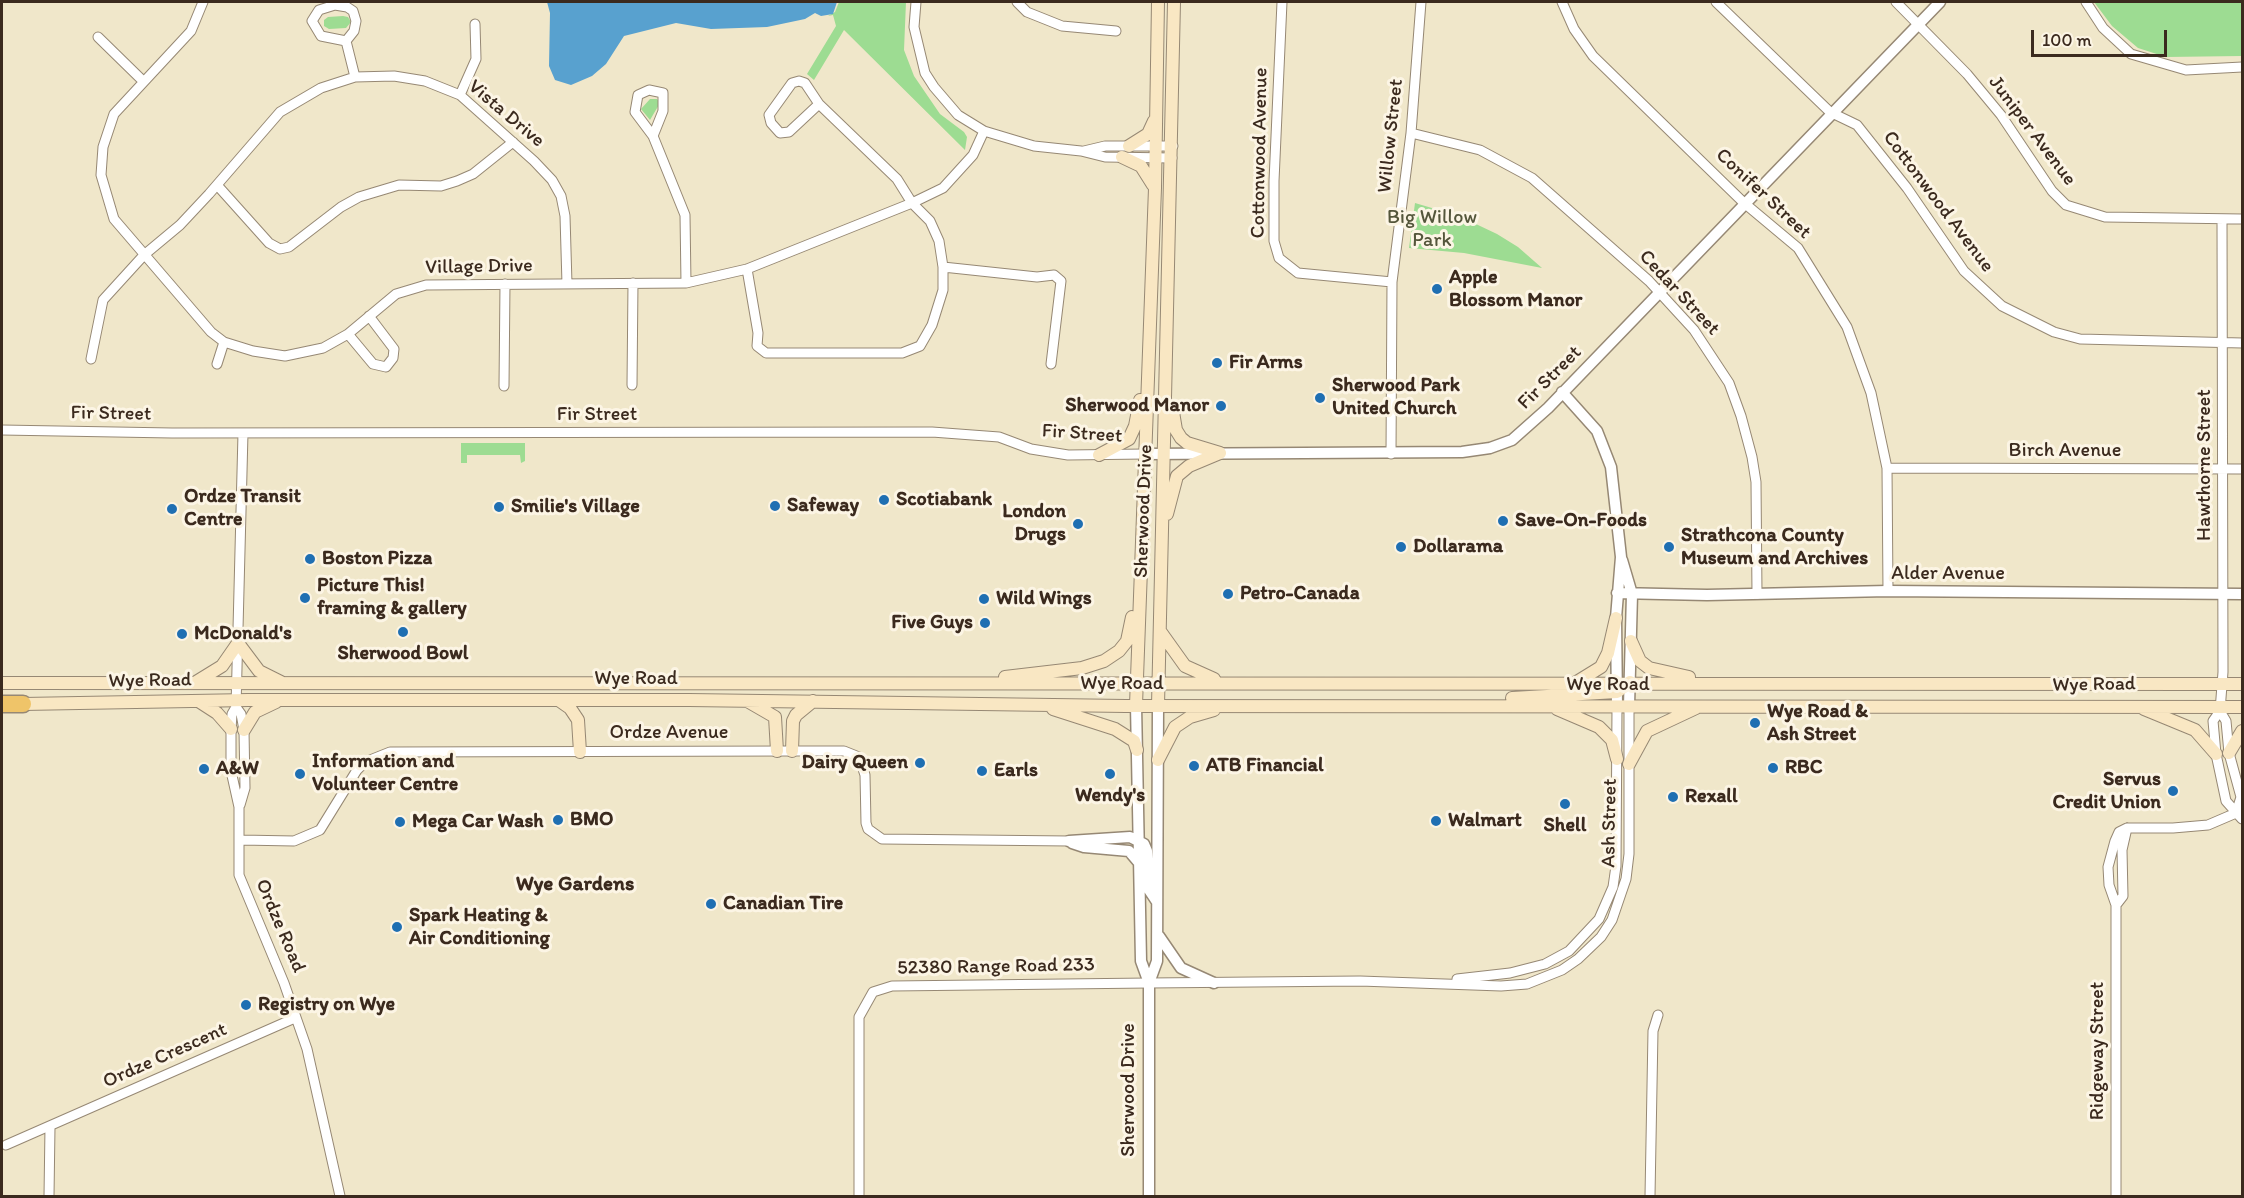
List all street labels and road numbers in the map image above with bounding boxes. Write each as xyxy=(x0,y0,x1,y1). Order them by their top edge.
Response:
street label: Cottonwood Avenue xyxy=(1247,67,1273,239)
street label: Juniper Avenue xyxy=(1983,71,2081,191)
street label: Vista Drive xyxy=(463,75,549,153)
street label: Willow Street xyxy=(1373,78,1409,194)
street label: Cottonwood Avenue xyxy=(1877,127,1999,277)
street label: Conifer Street xyxy=(1710,144,1816,244)
street label: Cedar Street xyxy=(1633,245,1725,341)
street label: Village Drive xyxy=(425,254,533,280)
street label: Fir Street xyxy=(1513,341,1587,415)
street label: Hawthorne Street xyxy=(2193,389,2217,541)
street label: Fir Street xyxy=(70,401,152,427)
street label: Fir Street xyxy=(557,403,637,427)
street label: Fir Street xyxy=(1041,419,1123,449)
street label: Birch Avenue xyxy=(2009,439,2121,463)
street label: Sherwood Drive xyxy=(1130,444,1158,578)
street label: Alder Avenue xyxy=(1891,562,2005,586)
street label: Wye Road xyxy=(594,667,678,691)
street label: Wye Road xyxy=(108,668,192,694)
street label: Wye Road xyxy=(1080,672,1164,696)
street label: Wye Road xyxy=(2052,672,2136,698)
street label: Wye Road xyxy=(1566,673,1650,697)
street label: Ordze Avenue xyxy=(610,721,728,745)
street label: Ash Street xyxy=(1597,778,1623,868)
street label: Ordze Road xyxy=(250,875,310,977)
street label: 52380 Range Road 233 xyxy=(897,953,1095,981)
street label: Ridgeway Street xyxy=(2086,982,2110,1120)
street label: Ordze Crescent xyxy=(99,1018,231,1094)
street label: Sherwood Drive xyxy=(1117,1023,1141,1157)

